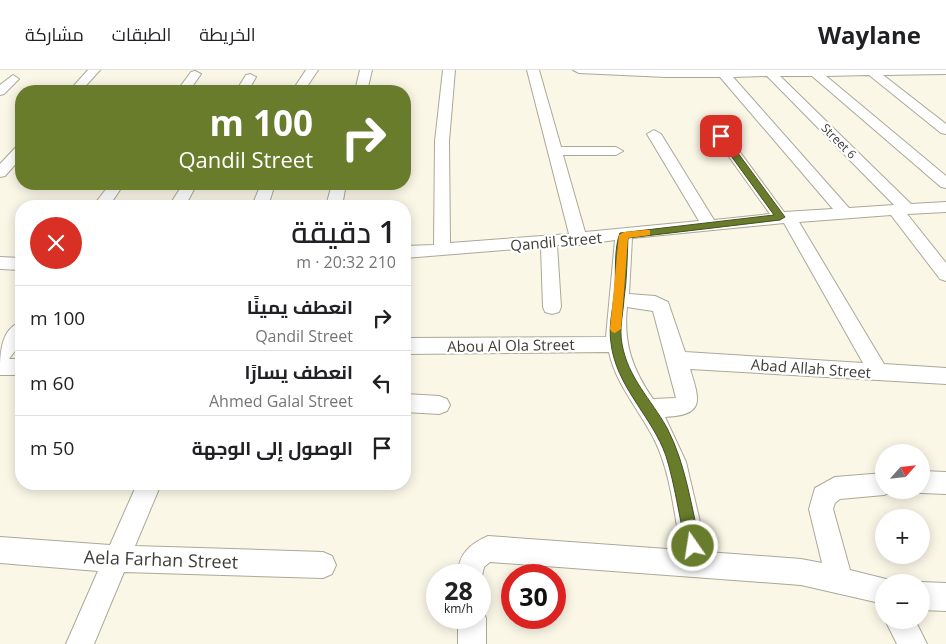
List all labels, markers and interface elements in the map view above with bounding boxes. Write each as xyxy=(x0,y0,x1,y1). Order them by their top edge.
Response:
text: Waylane xyxy=(818,18,921,51)
text: مشاركة xyxy=(25,22,84,46)
text: الطبقات xyxy=(112,22,171,46)
text: الخريطة xyxy=(199,22,256,46)
text: 100 m xyxy=(209,99,313,146)
icon: right xyxy=(331,105,396,170)
pin xyxy=(700,115,742,157)
street label: Street 6 xyxy=(818,120,860,162)
icon: arrive xyxy=(707,122,735,150)
text: Qandil Street xyxy=(178,144,313,174)
text: 1 دقيقة xyxy=(291,211,396,252)
button: close xyxy=(30,217,82,269)
street label: Qandil Street xyxy=(509,227,603,255)
text: 210 m · 20:32 xyxy=(296,251,396,273)
text: انعطف يمينًا xyxy=(247,294,353,320)
icon: right xyxy=(368,304,396,332)
text: 100 m xyxy=(30,305,85,331)
text: Qandil Street xyxy=(255,325,353,347)
street label: Abou Al Ola Street xyxy=(447,334,575,356)
street label: Abad Allah Street xyxy=(750,354,872,382)
text: انعطف يسارًا xyxy=(244,359,353,385)
icon: left xyxy=(368,369,396,397)
text: 60 m xyxy=(30,370,74,396)
text: Ahmed Galal Street xyxy=(209,390,353,412)
icon: arrive xyxy=(368,434,396,462)
text: 50 m xyxy=(30,435,74,461)
text: الوصول إلى الوجهة xyxy=(192,435,353,461)
north arrow xyxy=(875,444,930,499)
map controls xyxy=(875,444,930,629)
button: + xyxy=(875,509,930,564)
position arrow xyxy=(666,519,718,571)
street label: Aela Farhan Street xyxy=(83,544,239,574)
speed limit sign: 30 xyxy=(501,564,566,629)
text: 28 xyxy=(444,573,473,607)
button: − xyxy=(875,574,930,629)
text: km/h xyxy=(444,600,473,617)

